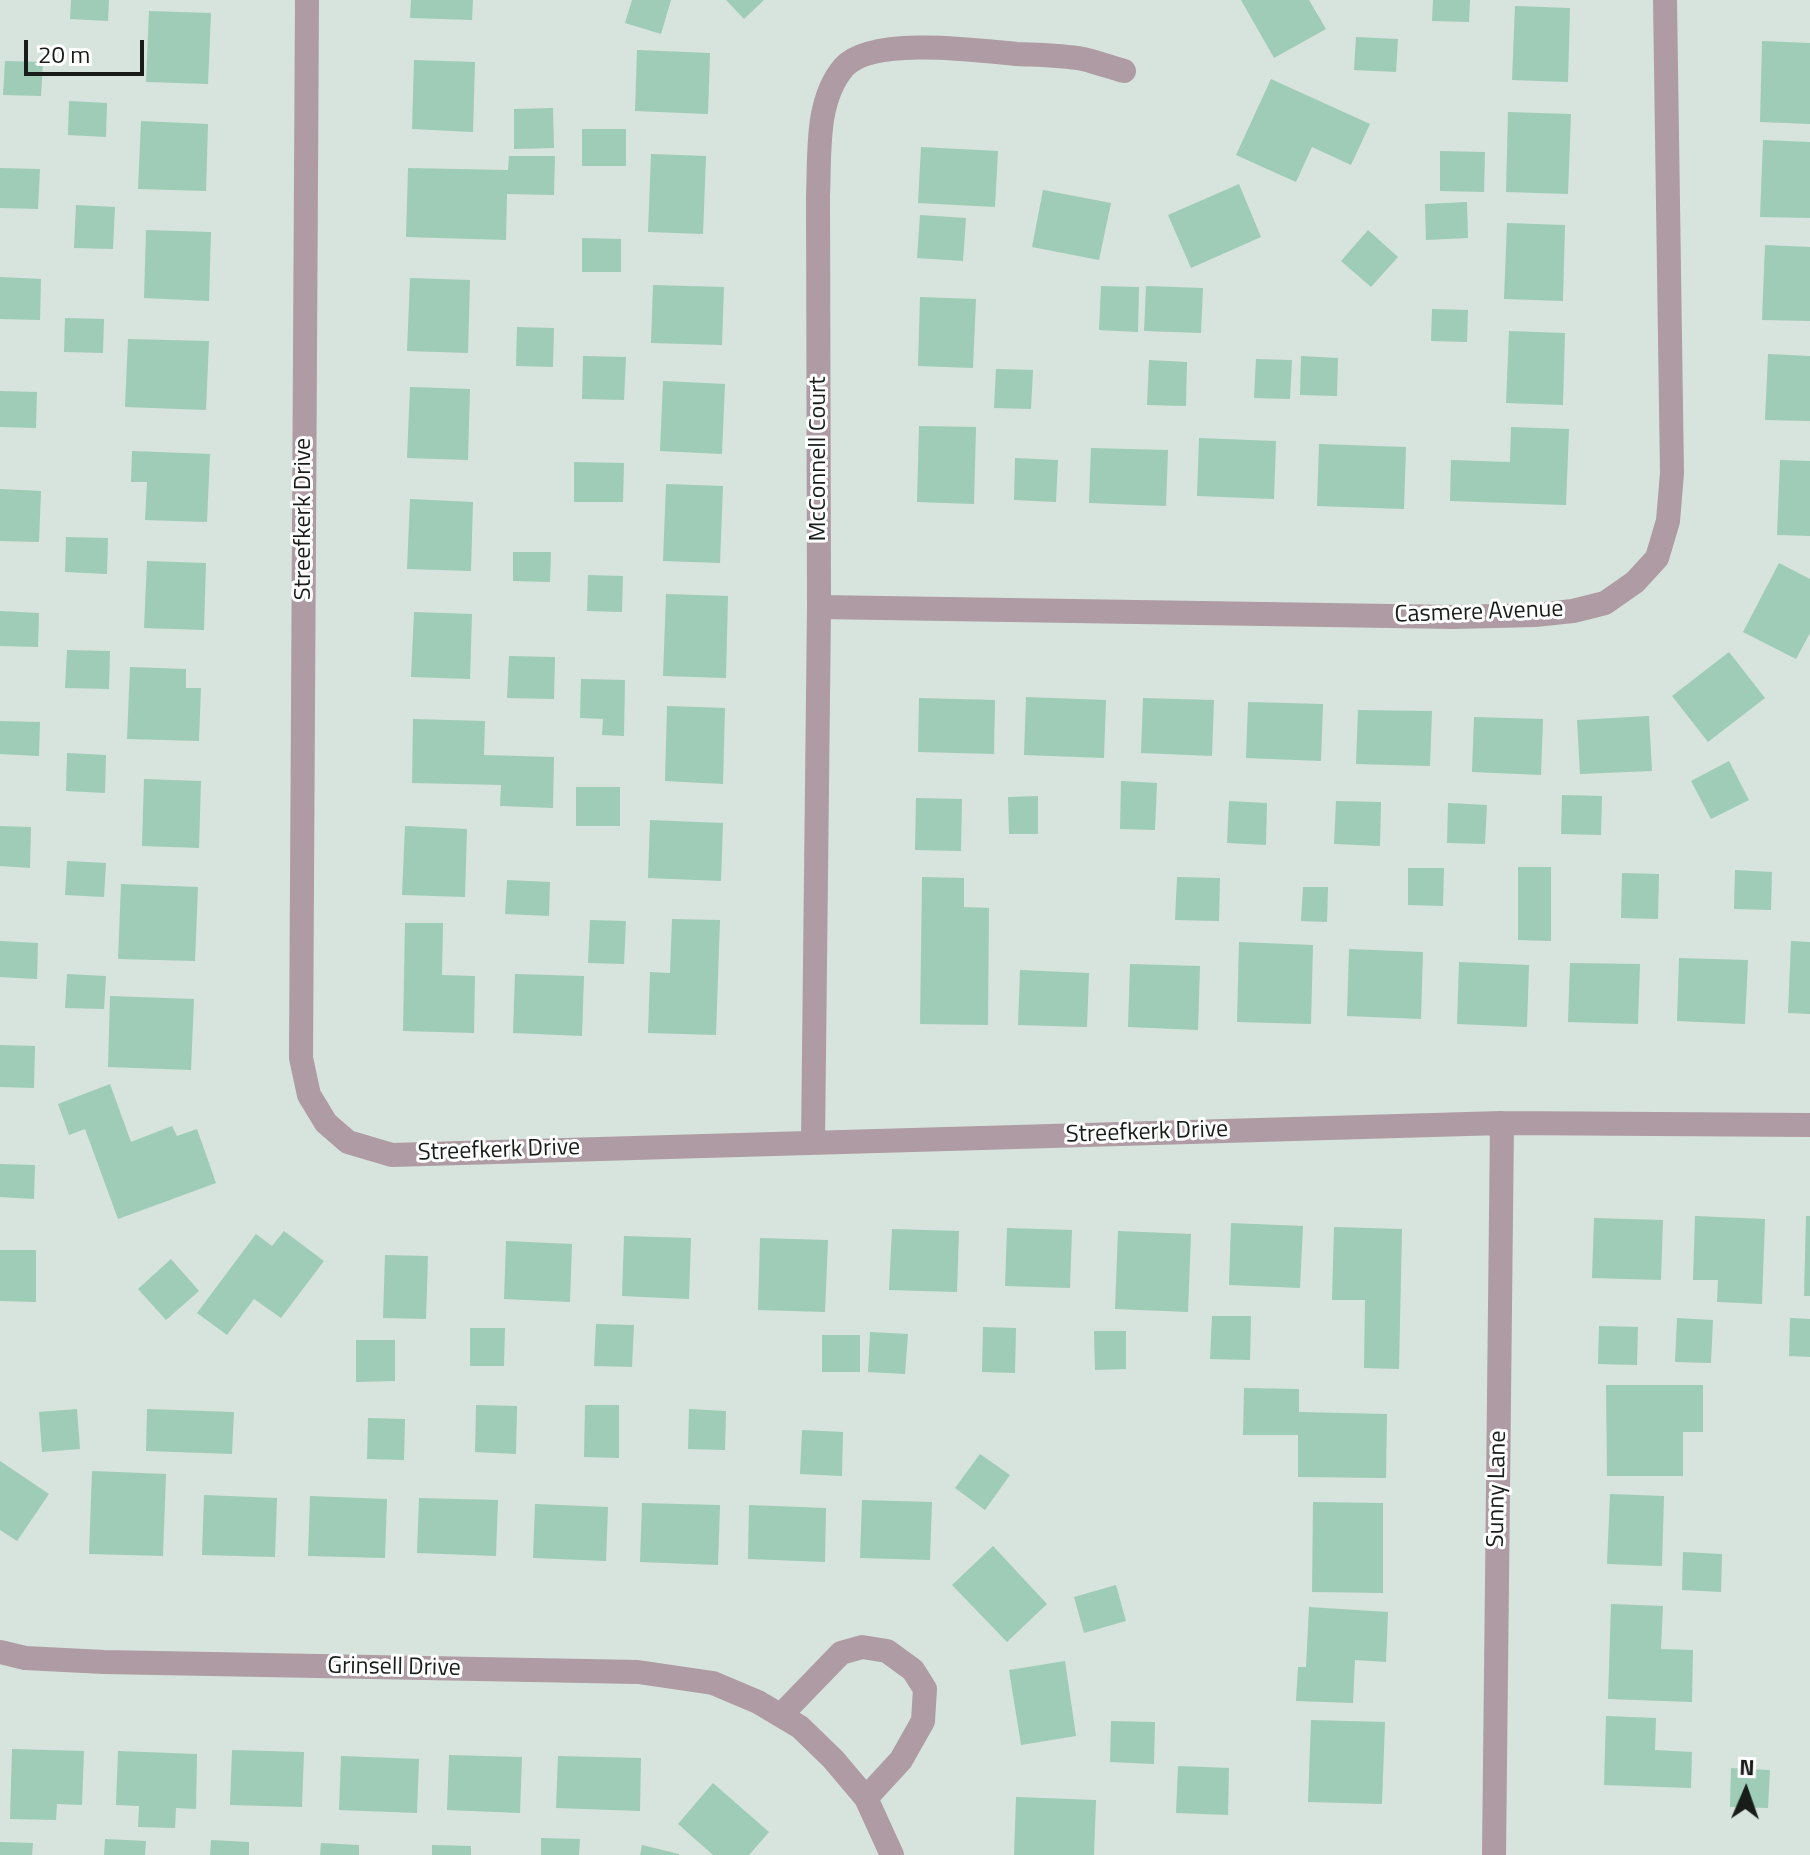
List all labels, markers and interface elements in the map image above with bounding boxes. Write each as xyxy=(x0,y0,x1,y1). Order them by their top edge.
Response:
scale bar xyxy=(28,24,148,74)
text: 20 m xyxy=(38,36,90,72)
street label: McConnell Court xyxy=(805,376,833,542)
street label: Streefkerk Drive xyxy=(290,438,318,600)
street label: Casmere Avenue xyxy=(1394,596,1564,630)
street label: Streefkerk Drive xyxy=(1065,1116,1229,1150)
street label: Streefkerk Drive xyxy=(417,1134,581,1168)
street label: Sunny Lane xyxy=(1483,1430,1513,1548)
street label: Grinsell Drive xyxy=(327,1652,461,1684)
text: N xyxy=(1739,1750,1755,1784)
north arrow xyxy=(1706,1751,1786,1831)

